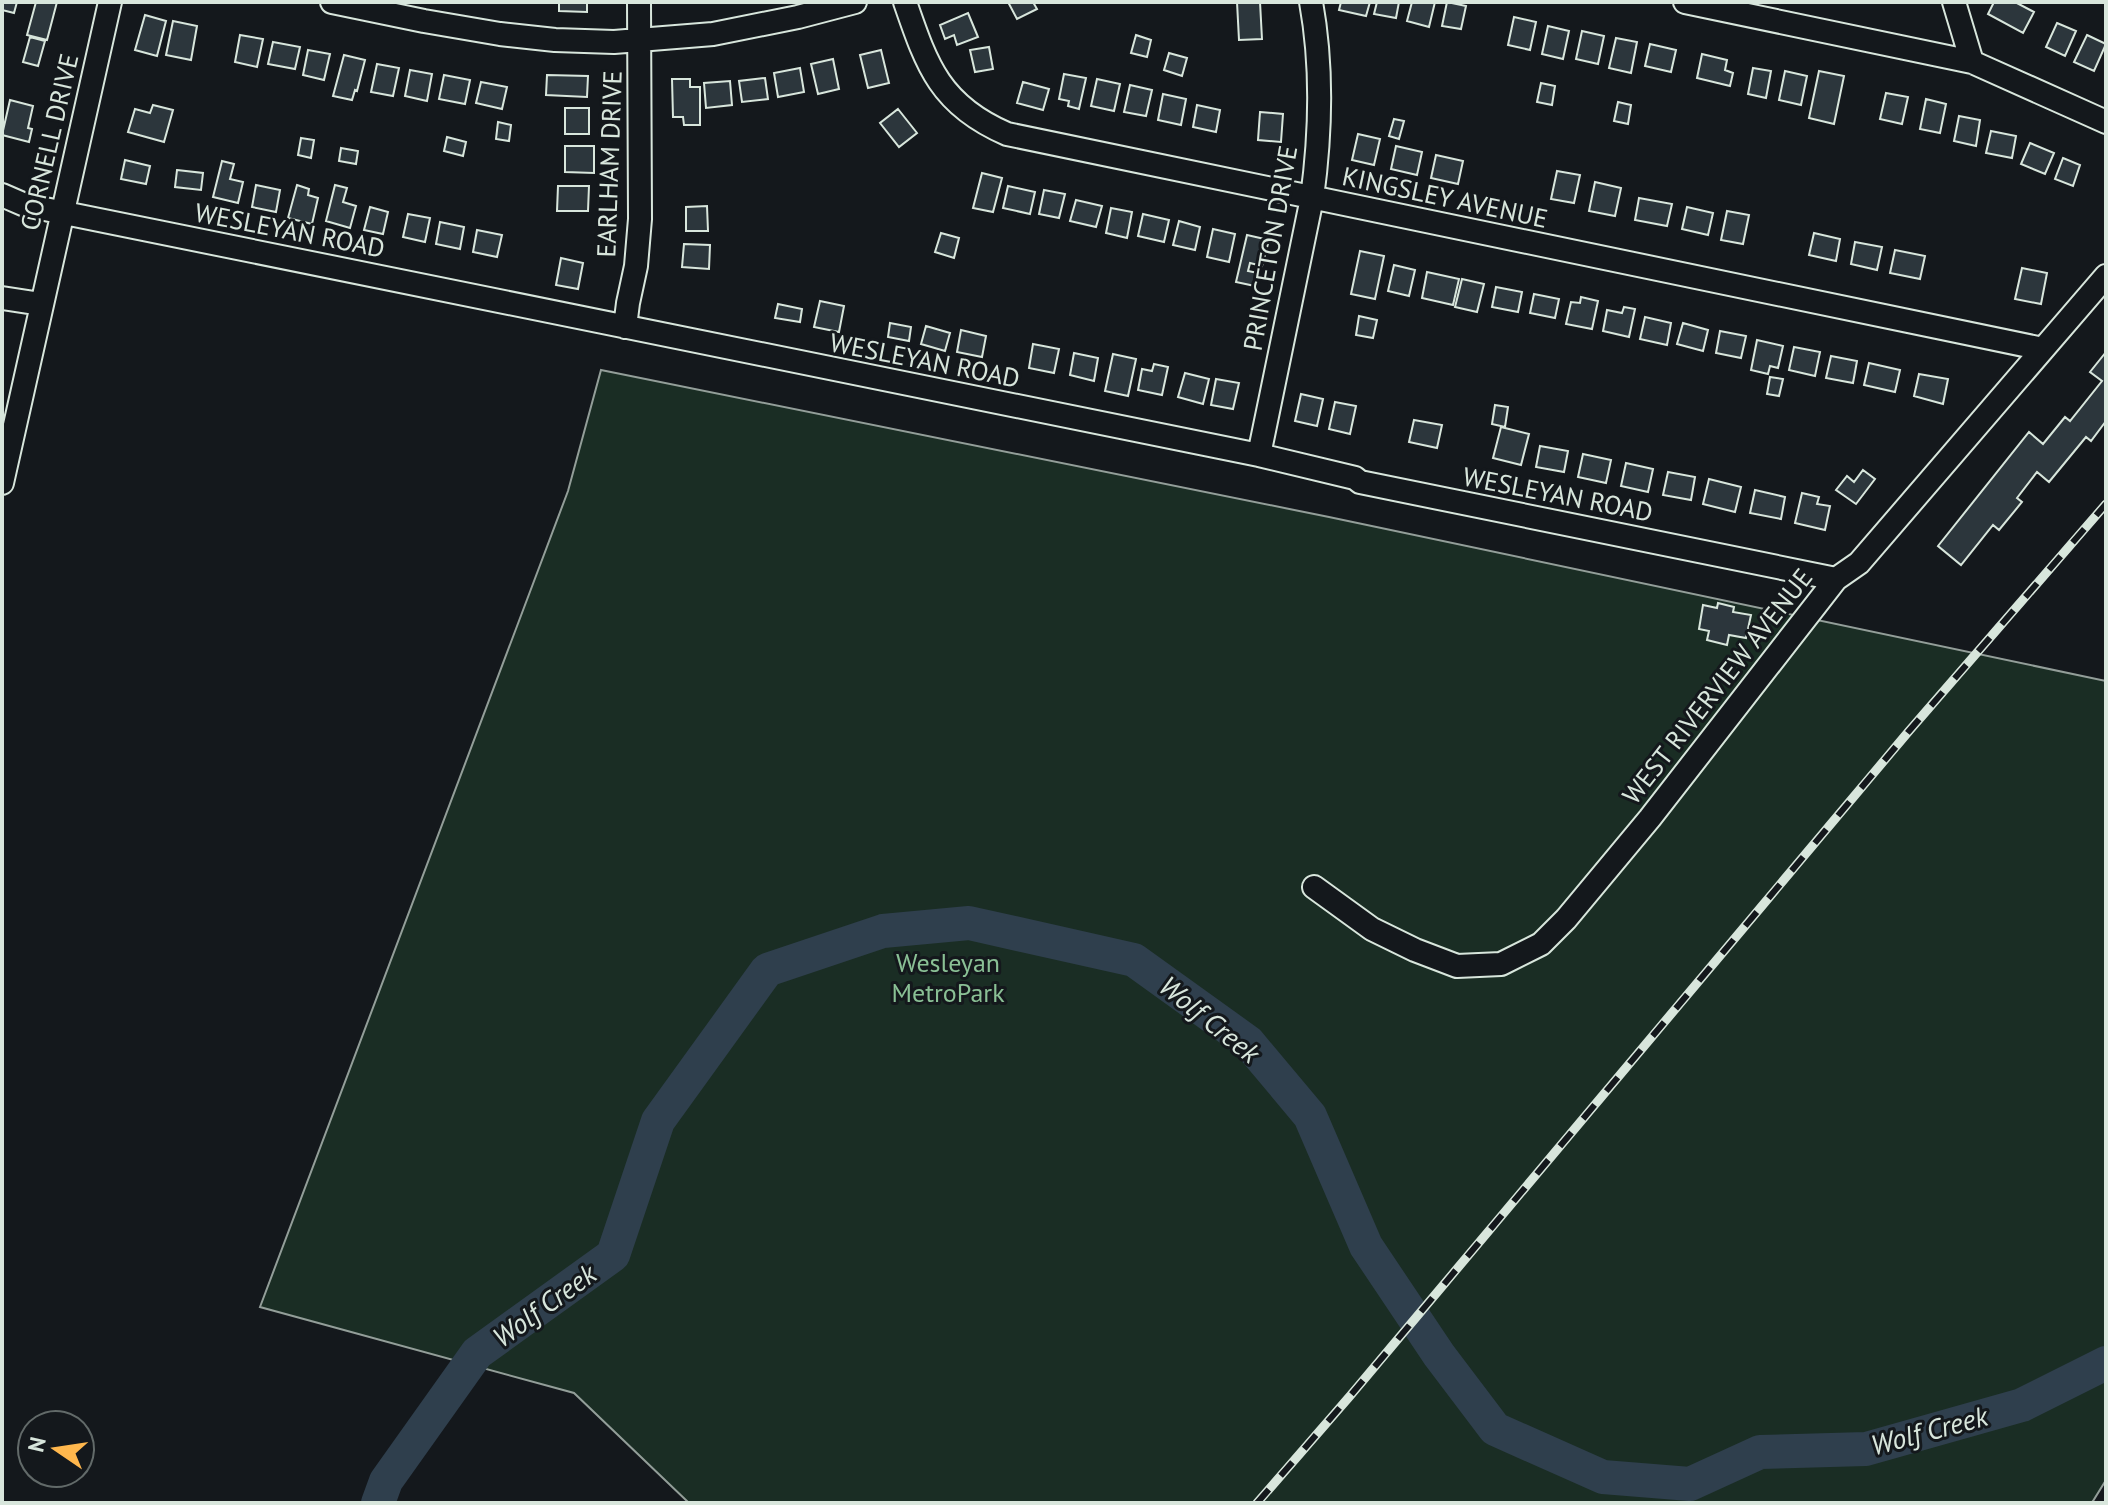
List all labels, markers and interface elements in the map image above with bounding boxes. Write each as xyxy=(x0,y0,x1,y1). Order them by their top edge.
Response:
street label: CORNELL DRIVE xyxy=(13,50,85,234)
street label: EARLHAM DRIVE xyxy=(589,70,629,258)
street label: PRINCETON DRIVE xyxy=(1236,143,1304,353)
street label: KINGSLEY AVENUE xyxy=(1339,159,1551,235)
street label: WESLEYAN ROAD xyxy=(192,195,388,265)
street label: WESLEYAN ROAD xyxy=(827,325,1023,395)
street label: WESLEYAN ROAD xyxy=(1460,459,1656,529)
street label: WEST RIVERVIEW AVENUE xyxy=(1615,562,1819,810)
park label: Wesleyan MetroPark xyxy=(891,946,1005,1009)
water label: Wolf Creek xyxy=(1152,967,1269,1072)
water label: Wolf Creek xyxy=(485,1254,604,1355)
water label: Wolf Creek xyxy=(1867,1396,1993,1463)
north arrow xyxy=(16,1409,96,1489)
text: N xyxy=(21,1434,52,1455)

